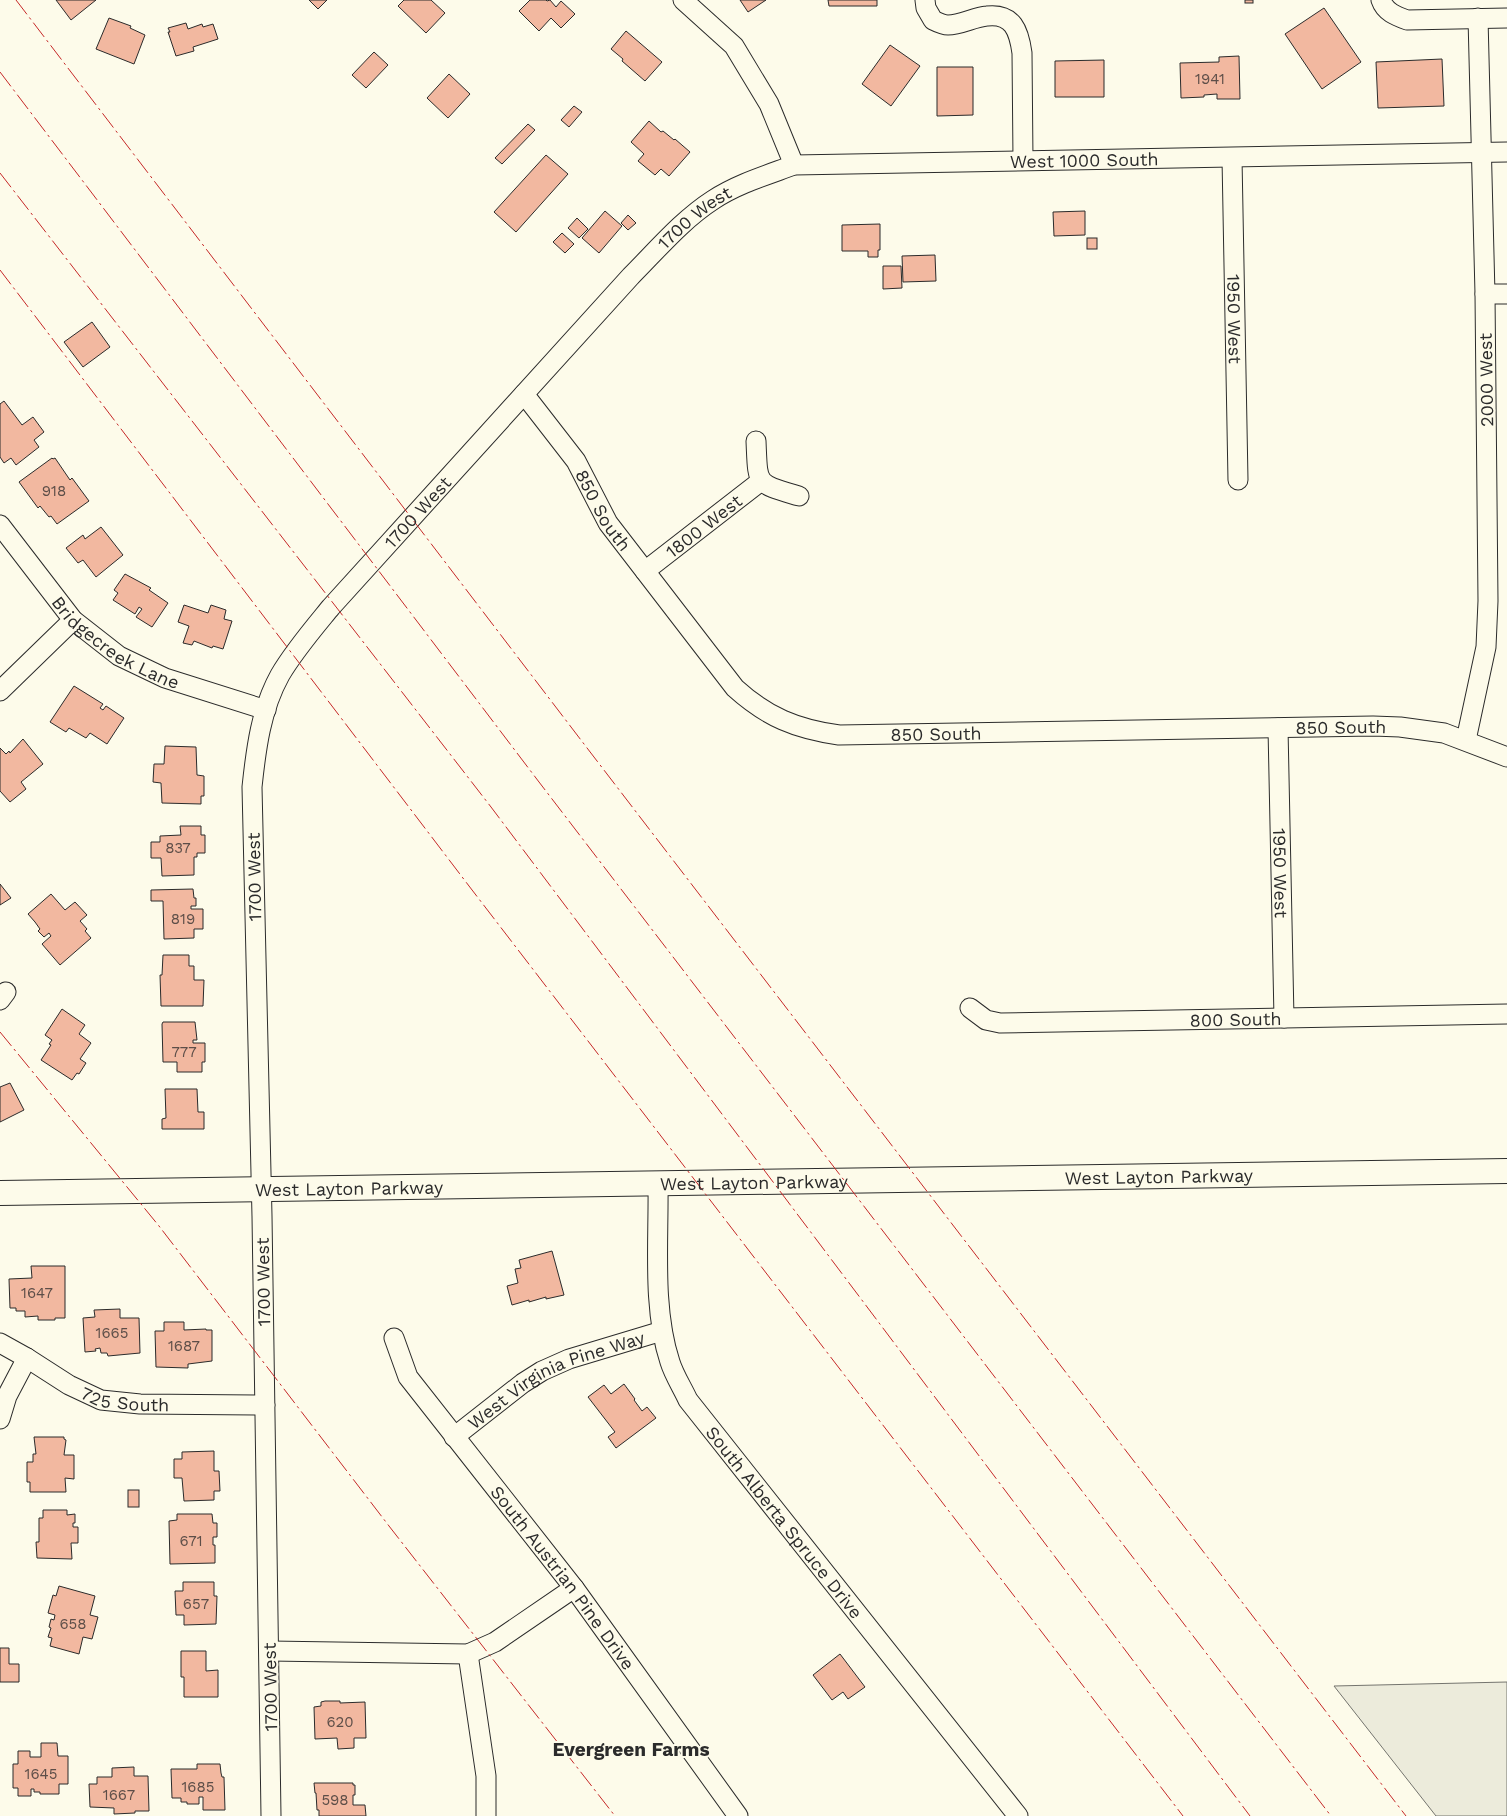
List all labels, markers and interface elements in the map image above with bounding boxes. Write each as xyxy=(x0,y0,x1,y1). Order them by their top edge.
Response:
house number: 1941 xyxy=(1195,70,1225,88)
street label: West 1000 South xyxy=(1010,148,1159,172)
street label: 1700 West xyxy=(653,181,735,253)
street label: 1950 West xyxy=(1224,274,1246,364)
street label: 2000 West xyxy=(1475,332,1497,427)
street label: 850 South xyxy=(572,466,636,555)
street label: 1700 West xyxy=(380,471,455,552)
house number: 918 xyxy=(42,482,66,500)
street label: 1800 West xyxy=(661,489,746,562)
street label: Bridgecreek Lane xyxy=(48,592,182,692)
street label: 850 South xyxy=(1295,715,1387,738)
street label: 850 South xyxy=(890,722,982,745)
street label: 1950 West xyxy=(1270,828,1292,918)
street label: 1700 West xyxy=(243,832,265,922)
house number: 837 xyxy=(165,839,191,857)
house number: 819 xyxy=(171,910,195,928)
street label: 800 South xyxy=(1190,1008,1282,1030)
house number: 777 xyxy=(171,1043,197,1061)
street label: West Layton Parkway xyxy=(1065,1164,1254,1188)
street label: West Layton Parkway xyxy=(660,1170,849,1194)
street label: West Layton Parkway xyxy=(255,1176,444,1200)
street label: 1700 West xyxy=(252,1237,274,1327)
house number: 1647 xyxy=(21,1284,53,1302)
house number: 1665 xyxy=(96,1324,128,1342)
street label: West Virginia Pine Way xyxy=(463,1326,648,1433)
house number: 1687 xyxy=(168,1337,200,1355)
street label: 725 South xyxy=(78,1382,169,1415)
street label: South Alberta Spruce Drive xyxy=(702,1422,867,1622)
street label: South Austrian Pine Drive xyxy=(487,1481,640,1674)
house number: 671 xyxy=(179,1532,203,1550)
house number: 657 xyxy=(183,1595,209,1613)
house number: 658 xyxy=(59,1615,87,1633)
street label: 1700 West xyxy=(259,1642,281,1732)
house number: 620 xyxy=(326,1713,354,1731)
district label: Evergreen Farms xyxy=(552,1738,710,1761)
house number: 1645 xyxy=(25,1765,57,1783)
house number: 1685 xyxy=(182,1778,214,1796)
house number: 1667 xyxy=(103,1786,135,1804)
house number: 598 xyxy=(321,1791,349,1809)

